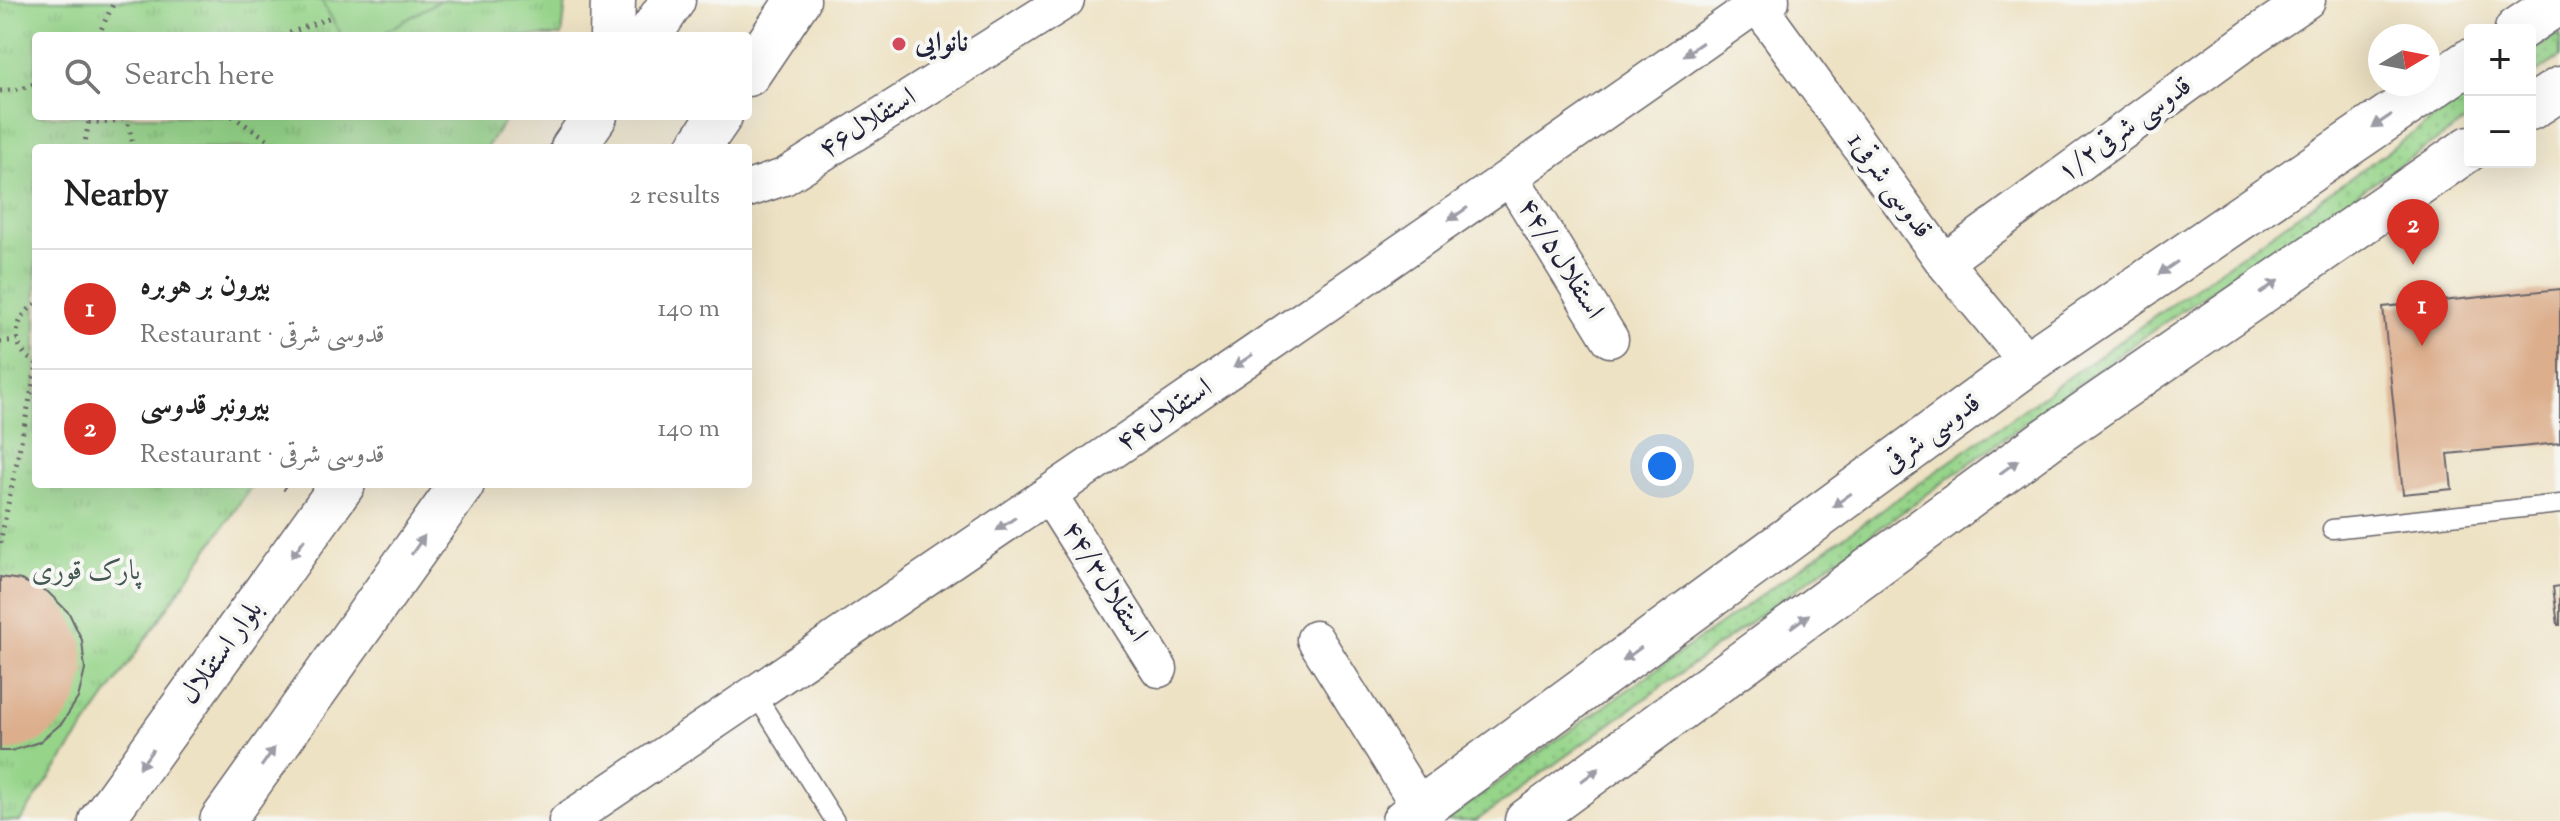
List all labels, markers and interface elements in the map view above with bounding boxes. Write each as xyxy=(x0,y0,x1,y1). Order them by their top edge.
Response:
place label: نانوایی xyxy=(914,24,968,64)
north arrow xyxy=(2368,24,2440,96)
map controls xyxy=(2464,24,2536,168)
button: + xyxy=(2464,24,2536,96)
search box xyxy=(32,32,752,120)
marker: نانوایی xyxy=(890,35,908,53)
one-way arrow xyxy=(1683,41,1704,56)
icon: search xyxy=(60,54,104,98)
text: Search here xyxy=(124,55,274,98)
street label: قدوسی شرقی۱/۲ xyxy=(2049,67,2201,193)
street label: استقلال۴۶ xyxy=(811,78,925,170)
button: − xyxy=(2464,96,2536,168)
one-way arrow xyxy=(2372,113,2393,128)
street label: 1قدوسی شرقی xyxy=(1837,124,1941,248)
text: Nearby xyxy=(64,172,169,221)
text: 2 results xyxy=(629,178,720,215)
street label: استقلال۴۴/۵ xyxy=(1507,191,1613,327)
pin: 2 xyxy=(2387,199,2439,265)
one-way arrow xyxy=(1447,206,1468,221)
one-way arrow xyxy=(2157,260,2178,275)
text: بیرون بر هوبره xyxy=(140,265,271,308)
one-way arrow xyxy=(2258,280,2279,295)
pin: 1 xyxy=(2396,280,2448,346)
text: 1 xyxy=(86,291,94,328)
text: 140 m xyxy=(657,291,720,328)
text: Restaurant · قدوسی شرقی xyxy=(140,317,385,354)
one-way arrow xyxy=(1233,353,1254,368)
street label: استقلال۴۴ xyxy=(1109,369,1221,463)
street label: قدوسی شرقی xyxy=(1874,384,1990,484)
text: بیرونبر قدوسی xyxy=(140,385,270,428)
text: 2 xyxy=(84,411,96,448)
text: 140 m xyxy=(657,411,720,448)
text: Restaurant · قدوسی شرقی xyxy=(140,437,385,474)
your location xyxy=(1642,446,1682,486)
one-way arrow xyxy=(1999,460,2020,475)
one-way arrow xyxy=(1831,491,1852,507)
street label: استقلال۴۴/۳ xyxy=(1051,514,1157,650)
one-way arrow xyxy=(995,516,1016,531)
one-way arrow xyxy=(410,535,425,556)
one-way arrow xyxy=(291,537,306,558)
park label: پارک قوری xyxy=(32,552,142,592)
street label: بلوار استقلال xyxy=(170,593,274,713)
one-way arrow xyxy=(1789,614,1810,629)
one-way arrow xyxy=(1622,645,1643,661)
one-way arrow xyxy=(259,747,275,768)
one-way arrow xyxy=(138,748,154,770)
one-way arrow xyxy=(1579,767,1601,783)

